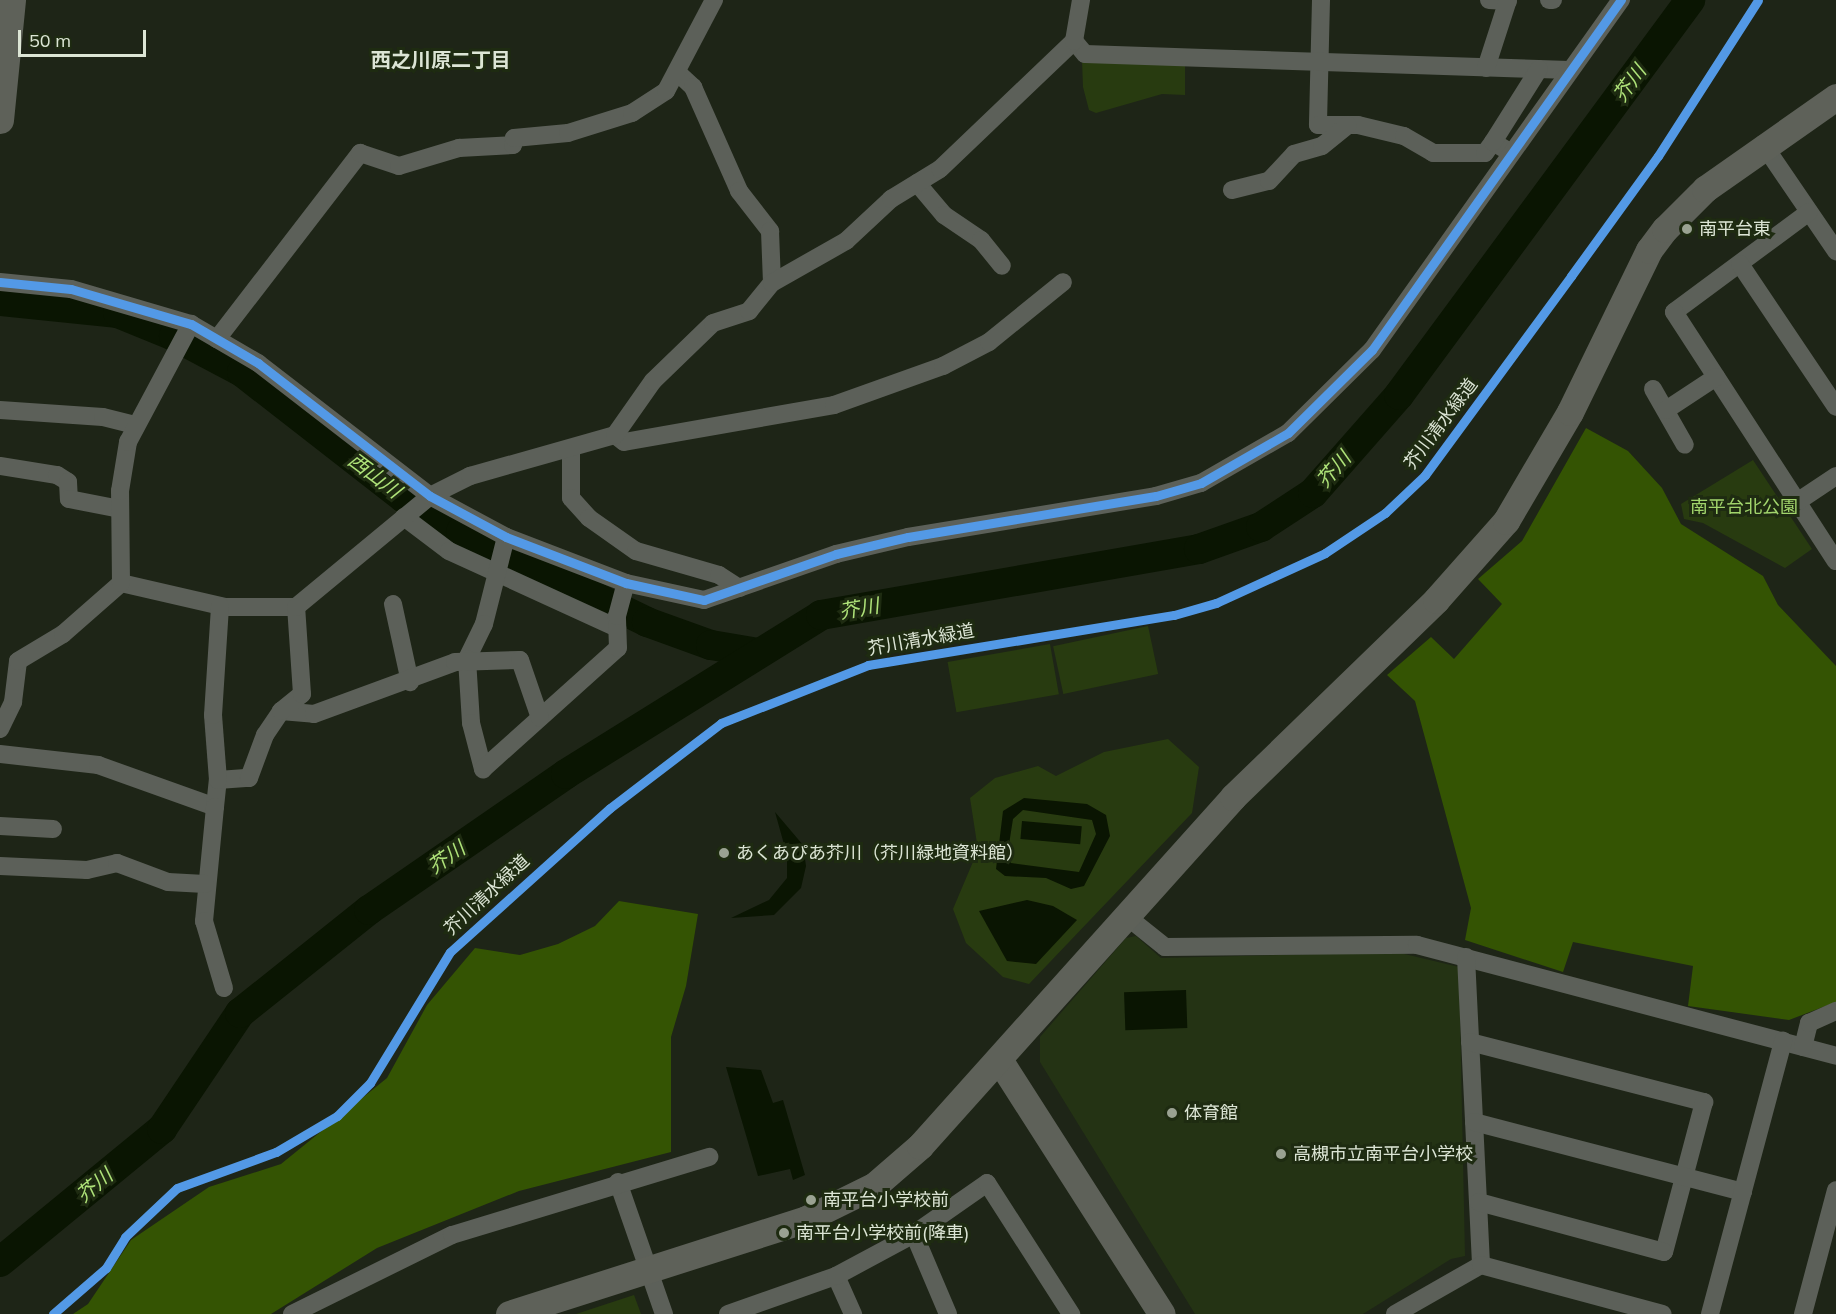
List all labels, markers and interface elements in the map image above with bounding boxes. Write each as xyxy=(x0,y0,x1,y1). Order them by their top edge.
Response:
scale bar xyxy=(21,18,148,56)
text: 50 m xyxy=(29,29,71,52)
district label: 西之川原二丁目 xyxy=(371,47,511,71)
water label: 芥川 xyxy=(1608,60,1650,106)
place label: 南平台東 xyxy=(1699,218,1771,240)
marker: 南平台東 xyxy=(1680,222,1694,236)
street label: 芥川清水緑道 xyxy=(1400,374,1482,474)
water label: 芥川 xyxy=(1311,446,1355,492)
water label: 西山川 xyxy=(344,447,406,503)
park label: 南平台北公園 xyxy=(1690,496,1798,518)
water label: 芥川 xyxy=(837,593,881,623)
street label: 芥川清水緑道 xyxy=(866,620,976,660)
water label: 芥川 xyxy=(423,836,469,878)
place label: あくあぴあ芥川（芥川緑地資料館） xyxy=(736,842,1024,864)
marker: あくあぴあ芥川（芥川緑地資料館） xyxy=(717,846,731,860)
street label: 芥川清水緑道 xyxy=(440,850,534,940)
place label: 体育館 xyxy=(1184,1102,1238,1124)
marker: 体育館 xyxy=(1165,1106,1179,1120)
place label: 高槻市立南平台小学校 xyxy=(1293,1143,1473,1165)
marker: 高槻市立南平台小学校 xyxy=(1274,1147,1288,1161)
water label: 芥川 xyxy=(71,1163,117,1207)
place label: 南平台小学校前 xyxy=(823,1189,949,1211)
marker: 南平台小学校前 xyxy=(804,1193,818,1207)
place label: 南平台小学校前(降車) xyxy=(796,1222,969,1244)
marker: 南平台小学校前(降車) xyxy=(777,1226,791,1240)

